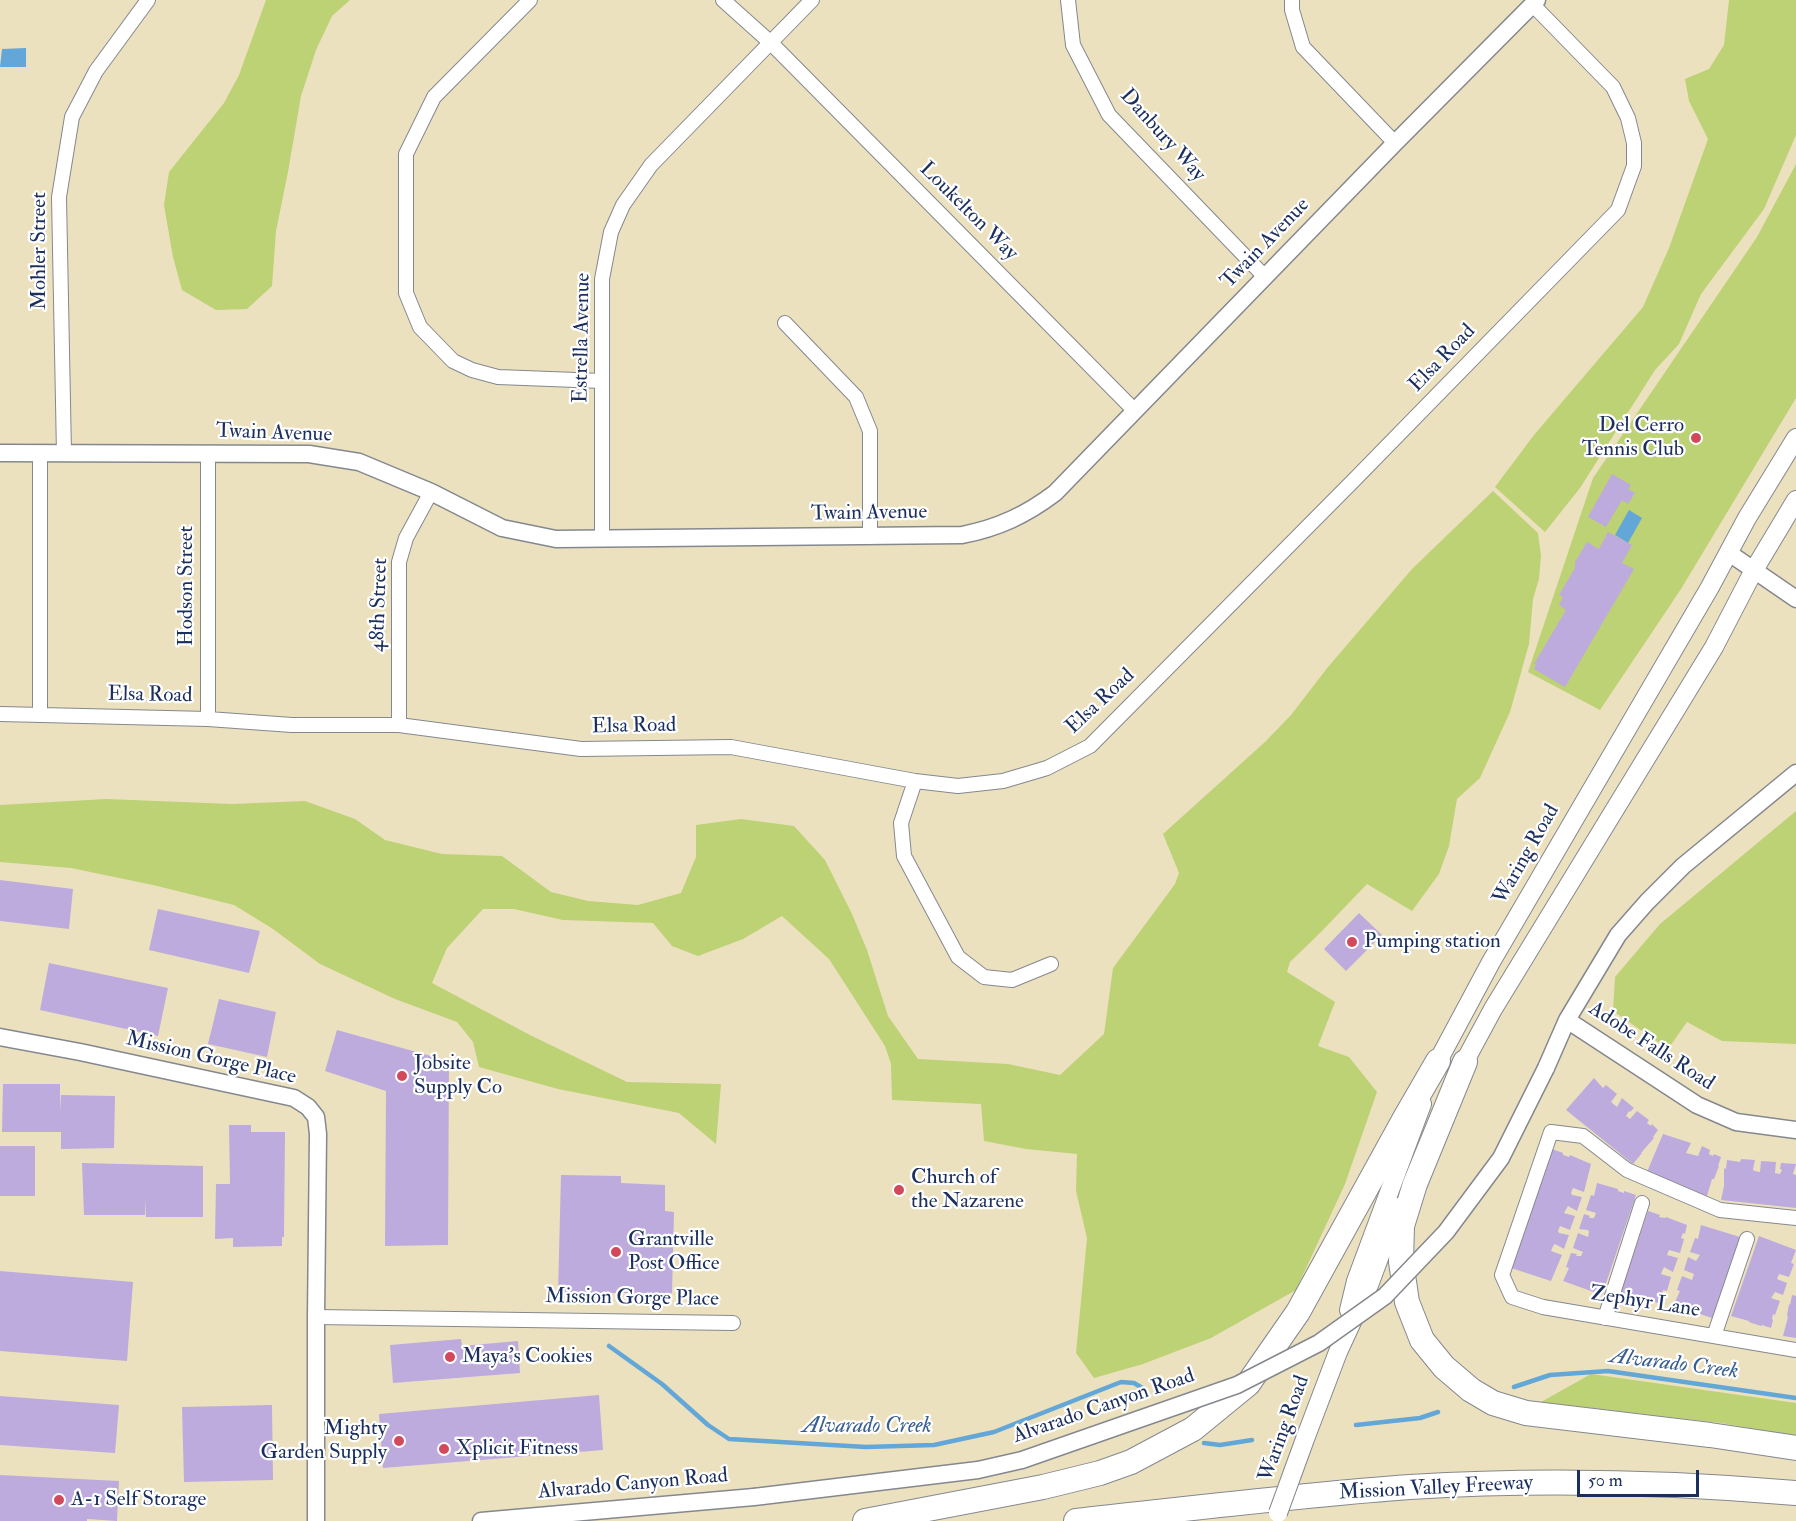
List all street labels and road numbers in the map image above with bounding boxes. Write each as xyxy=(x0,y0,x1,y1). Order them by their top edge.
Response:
street label: Danbury Way xyxy=(1114,84,1210,188)
street label: Loukelton Way xyxy=(913,157,1023,267)
street label: Mohler Street xyxy=(27,192,53,310)
street label: Twain Avenue xyxy=(1217,193,1315,295)
street label: Estrella Avenue xyxy=(569,273,597,403)
street label: Elsa Road xyxy=(1405,320,1481,398)
street label: Twain Avenue xyxy=(215,419,333,449)
street label: Twain Avenue xyxy=(811,500,927,528)
street label: Hodson Street xyxy=(174,526,200,646)
street label: 48th Street xyxy=(366,558,394,652)
street label: Elsa Road xyxy=(1061,664,1141,740)
street label: Elsa Road xyxy=(107,683,193,709)
street label: Elsa Road xyxy=(591,714,677,740)
street label: Waring Road xyxy=(1488,801,1566,909)
street label: Adobe Falls Road xyxy=(1583,997,1719,1097)
street label: Mission Gorge Place xyxy=(124,1027,298,1091)
street label: Zephyr Lane xyxy=(1588,1282,1702,1324)
street label: Mission Gorge Place xyxy=(545,1285,719,1313)
street label: Alvarado Canyon Road xyxy=(1010,1364,1198,1450)
street label: Waring Road xyxy=(1254,1373,1316,1485)
street label: Alvarado Canyon Road xyxy=(537,1464,729,1506)
street label: Mission Valley Freeway xyxy=(1338,1471,1534,1507)

